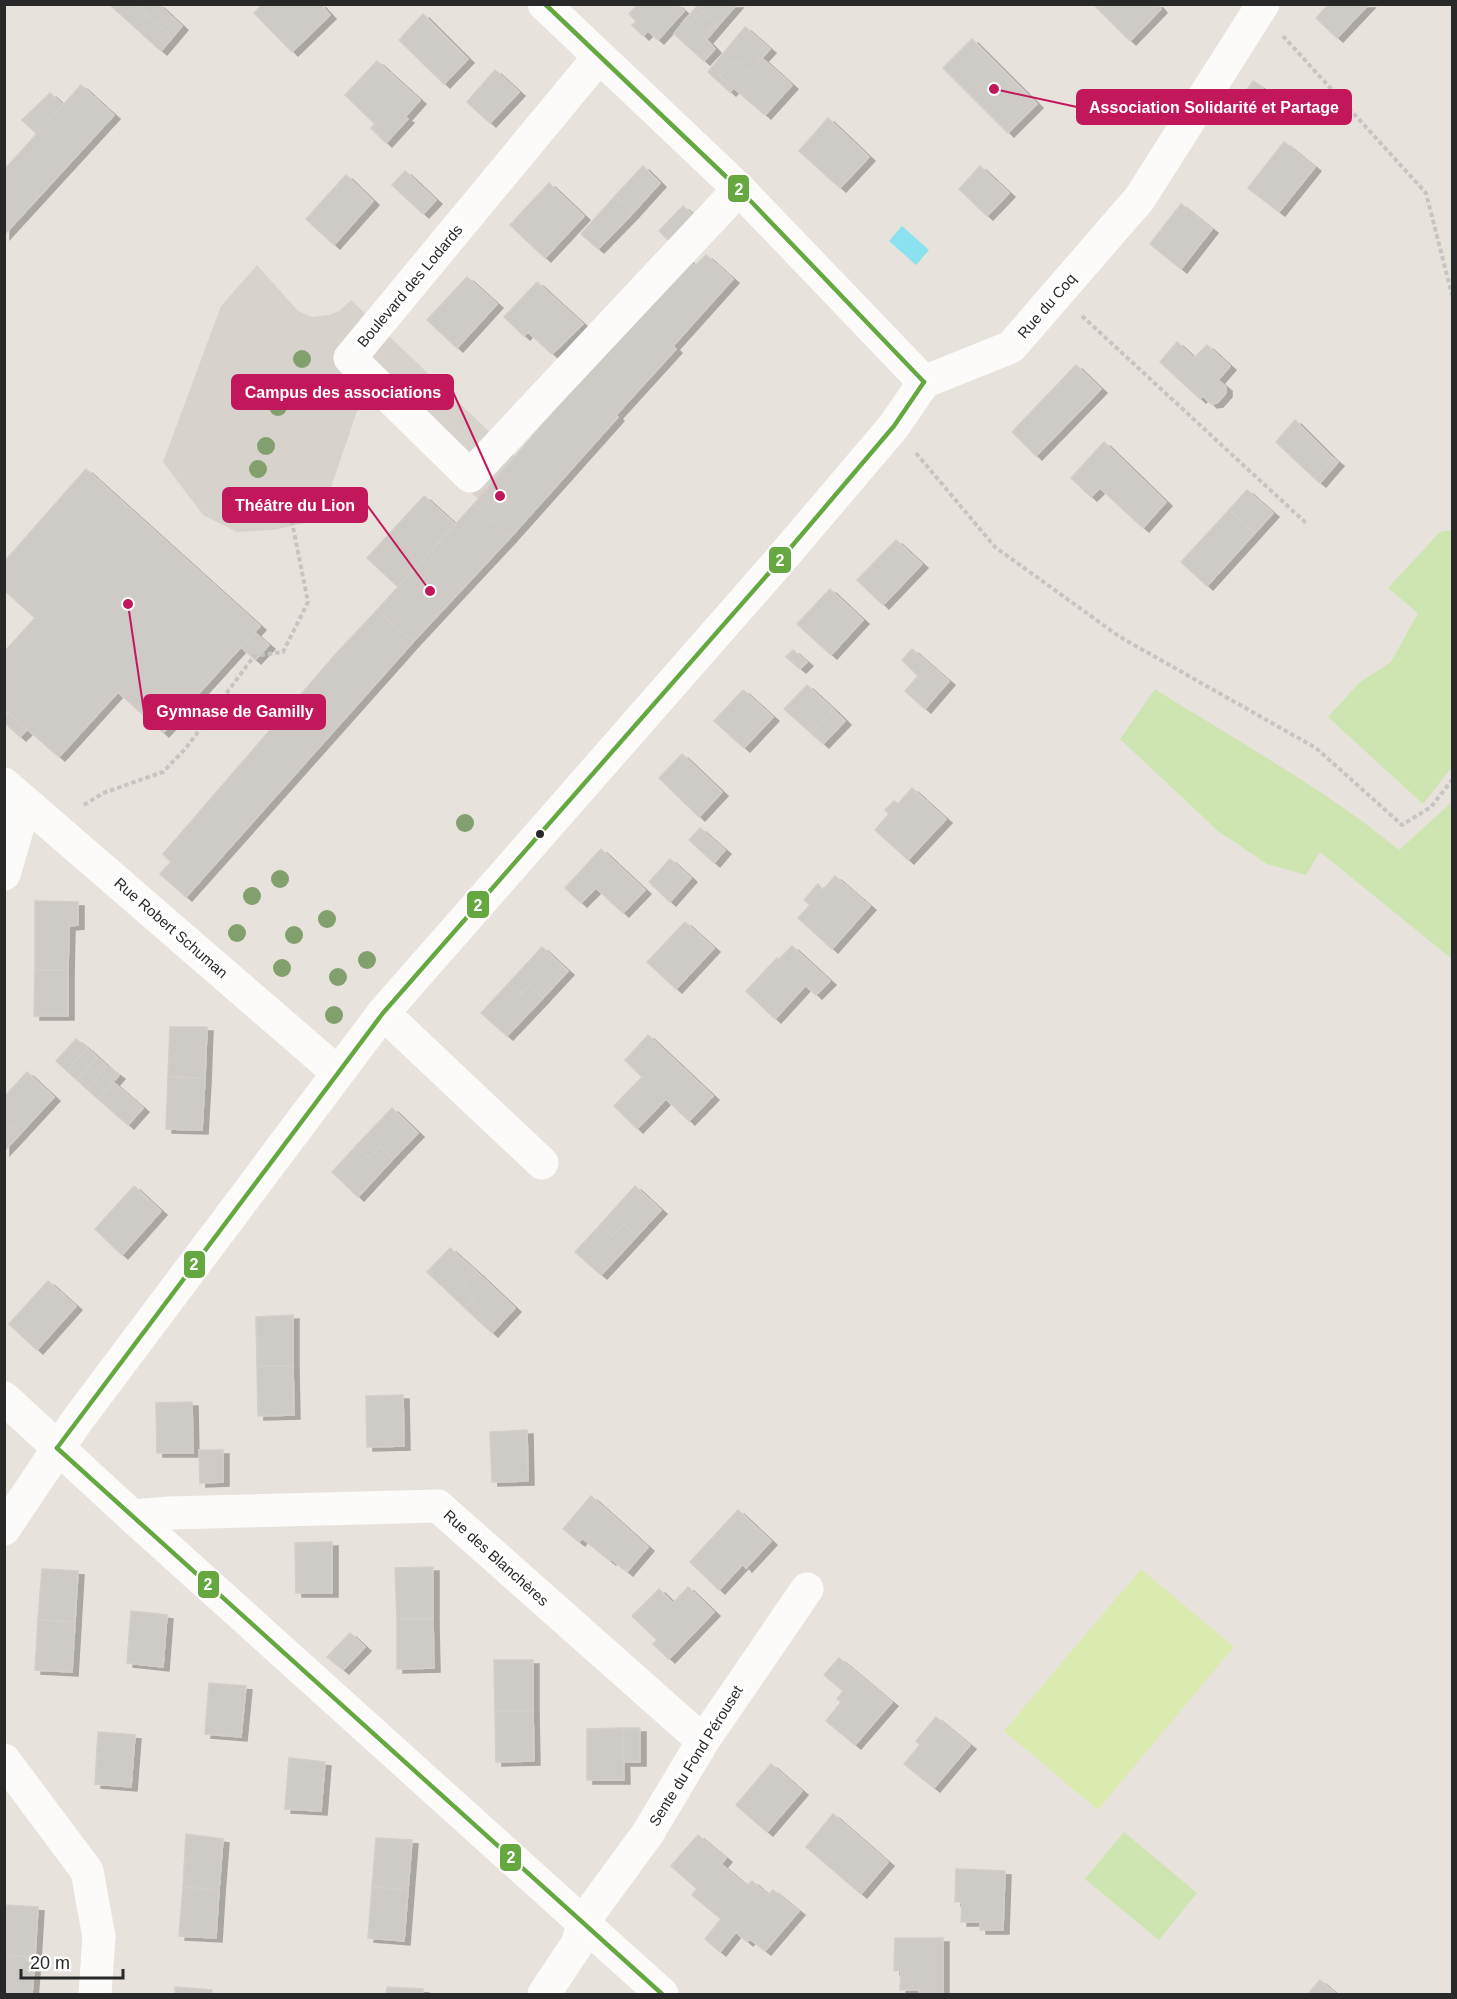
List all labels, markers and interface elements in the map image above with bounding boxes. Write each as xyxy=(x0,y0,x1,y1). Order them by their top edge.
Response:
callout: Association Solidarité et Partage xyxy=(1077,90,1351,124)
text: Association Solidarité et Partage xyxy=(1089,99,1339,116)
line badge: 2 xyxy=(727,174,750,203)
text: 2 xyxy=(735,181,744,198)
street label: Boulevard des Lodards xyxy=(354,221,466,350)
street label: Rue du Coq xyxy=(1014,270,1079,341)
callout: Campus des associations xyxy=(232,375,453,409)
text: Campus des associations xyxy=(245,384,441,401)
callout: Théâtre du Lion xyxy=(223,488,367,522)
text: Théâtre du Lion xyxy=(235,497,355,514)
line badge: 2 xyxy=(768,546,792,574)
text: 2 xyxy=(776,552,785,569)
callout: Gymnase de Gamilly xyxy=(144,695,325,729)
text: Gymnase de Gamilly xyxy=(156,703,314,720)
unlabelled marker xyxy=(534,828,546,840)
street label: Rue Robert Schuman xyxy=(111,874,231,981)
line badge: 2 xyxy=(466,890,490,919)
text: 2 xyxy=(474,897,483,914)
line badge: 2 xyxy=(183,1250,206,1279)
text: 2 xyxy=(190,1256,199,1273)
street label: Rue des Blanchères xyxy=(440,1506,552,1609)
line badge: 2 xyxy=(197,1570,220,1599)
text: 2 xyxy=(204,1576,213,1593)
street label: Sente du Fond Pérouset xyxy=(645,1682,746,1829)
line badge: 2 xyxy=(499,1843,522,1872)
text: 2 xyxy=(507,1849,516,1866)
scale bar xyxy=(21,1942,123,1980)
text: 20 m xyxy=(30,1953,70,1973)

